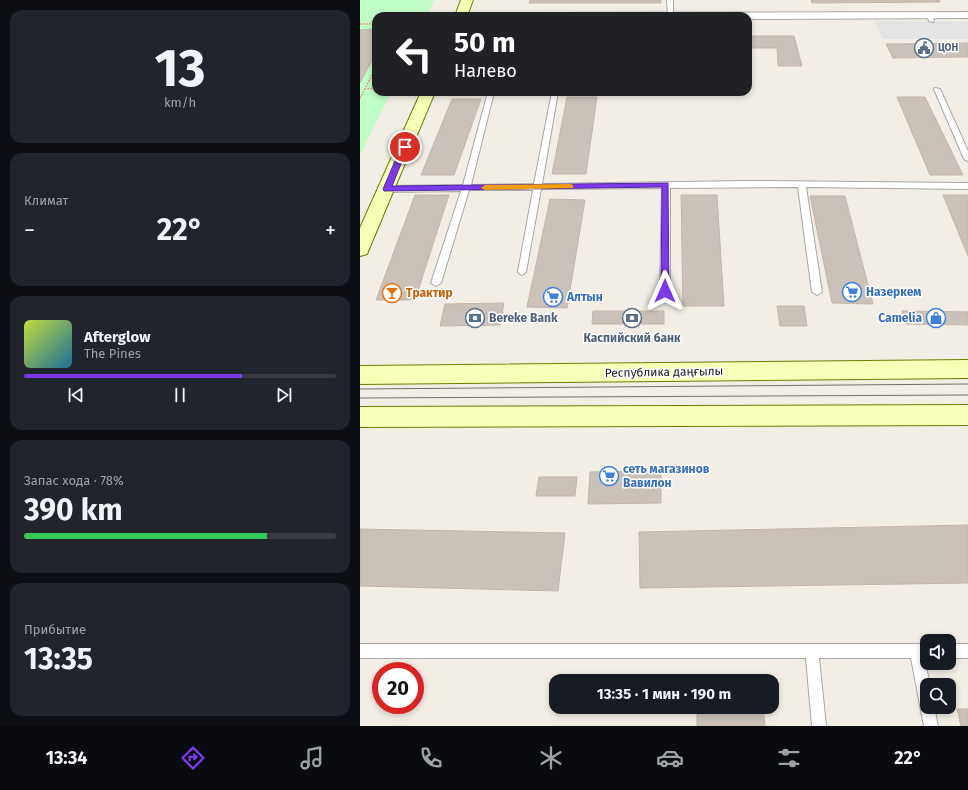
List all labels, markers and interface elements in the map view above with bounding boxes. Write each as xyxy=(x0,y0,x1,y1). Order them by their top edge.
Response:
text: 50 m xyxy=(454,26,516,59)
icon: left xyxy=(388,28,440,80)
text: 13 xyxy=(154,37,206,100)
public building icon: ЦОН xyxy=(913,37,935,59)
place label: ЦОН xyxy=(938,42,959,54)
text: Налево xyxy=(454,60,517,82)
text: km/h xyxy=(164,95,196,110)
pin xyxy=(388,130,422,164)
icon: arrive xyxy=(394,136,416,158)
text: Климат xyxy=(24,193,68,208)
text: 22° xyxy=(157,212,203,248)
text: − xyxy=(24,217,35,244)
text: + xyxy=(325,217,336,244)
position arrow xyxy=(644,270,686,312)
supermarket icon: Назеркем xyxy=(841,281,863,303)
bar icon: Трактир xyxy=(381,282,403,304)
place label: Назеркем xyxy=(866,285,921,299)
place label: Трактир xyxy=(406,286,453,300)
supermarket icon: Алтын xyxy=(542,286,564,308)
place label: Алтын xyxy=(566,290,603,304)
bank icon: Bereke Bank xyxy=(464,307,486,329)
bank icon: Каспийский банк xyxy=(621,307,643,329)
shop icon: Camelia xyxy=(925,307,947,329)
place label: Bereke Bank xyxy=(489,311,558,325)
place label: Camelia xyxy=(878,311,922,325)
text: Afterglow xyxy=(84,328,150,346)
place label: Каспийский банк xyxy=(583,331,681,345)
text: The Pines xyxy=(84,346,141,361)
street label: Республика даңғылы xyxy=(605,364,723,380)
icon: previous xyxy=(65,384,87,406)
icon: pause xyxy=(169,384,191,406)
icon: next xyxy=(273,384,295,406)
place label: сеть магазинов Вавилон xyxy=(623,462,710,490)
supermarket icon: сеть магазинов Вавилон xyxy=(598,465,620,487)
text: Запас хода · 78% xyxy=(24,473,124,488)
text: 390 km xyxy=(24,492,123,528)
text: Прибытие xyxy=(24,622,86,637)
map controls xyxy=(920,634,956,714)
button: sound xyxy=(920,634,956,670)
text: 13:35 xyxy=(24,641,93,677)
speed limit sign: 20 xyxy=(372,662,424,714)
button: search xyxy=(920,678,956,714)
text: 13:35 · 1 мин · 190 m xyxy=(597,685,731,703)
icon: directions xyxy=(179,744,207,772)
icon: music xyxy=(298,744,326,772)
icon: phone xyxy=(417,744,445,772)
icon: climate xyxy=(537,744,565,772)
icon: car xyxy=(656,744,684,772)
icon: filters xyxy=(775,744,803,772)
text: 13:34 xyxy=(46,747,87,769)
text: 22° xyxy=(894,747,922,769)

